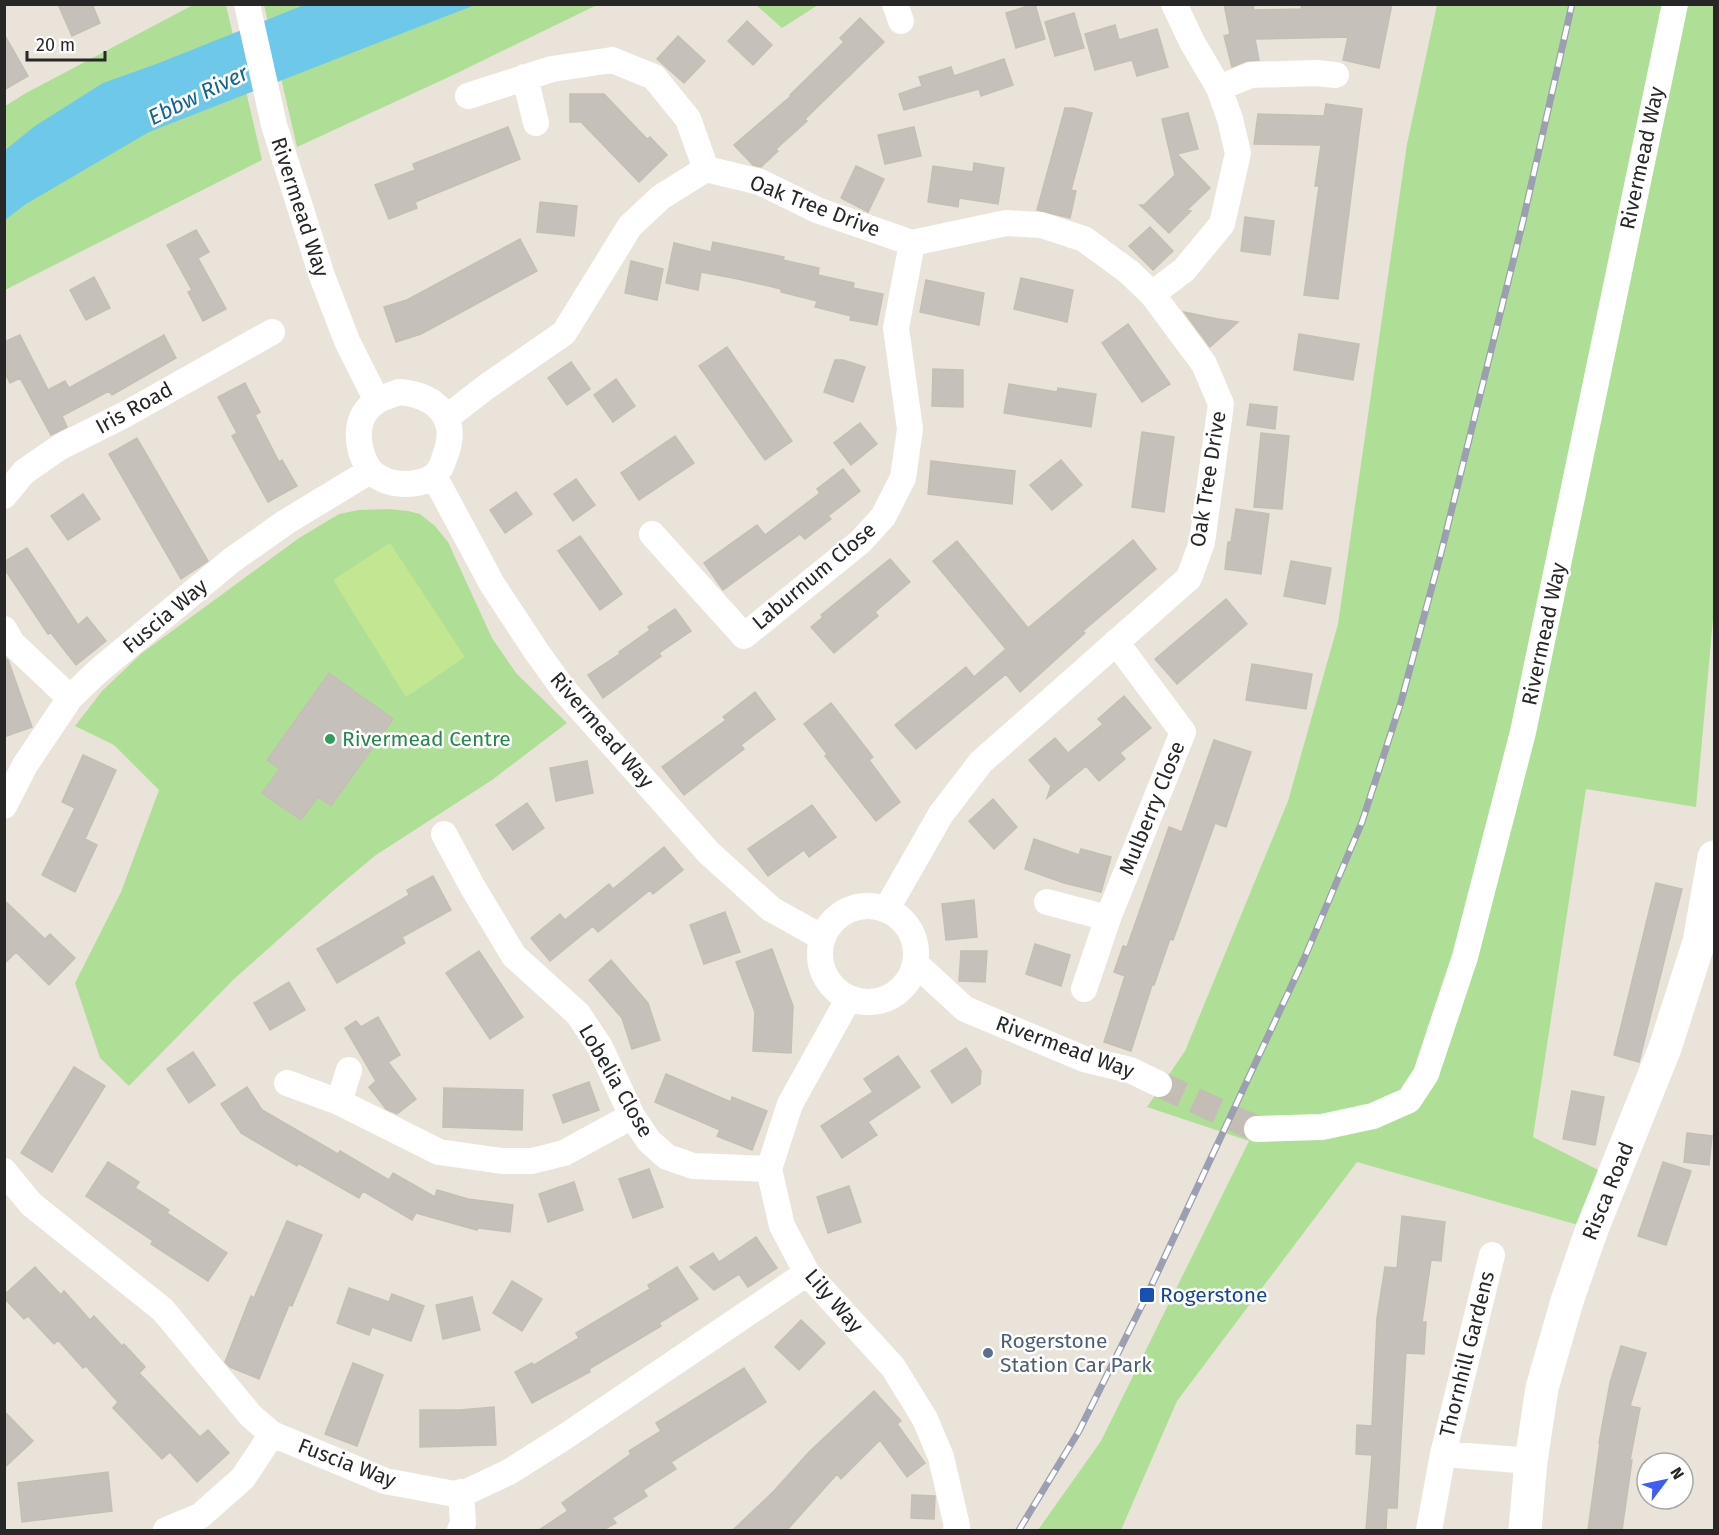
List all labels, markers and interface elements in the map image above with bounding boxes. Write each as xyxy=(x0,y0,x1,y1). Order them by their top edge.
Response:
scale bar xyxy=(27,24,105,62)
text: 20 m xyxy=(36,34,75,56)
water label: Ebbw River xyxy=(143,59,253,131)
street label: Rivermead Way xyxy=(1614,84,1670,232)
street label: Rivermead Way xyxy=(265,134,335,281)
street label: Oak Tree Drive xyxy=(746,169,884,243)
street label: Iris Road xyxy=(91,376,177,440)
street label: Oak Tree Drive xyxy=(1184,409,1232,549)
street label: Laburnum Close xyxy=(747,517,881,635)
street label: Rivermead Way xyxy=(1516,560,1572,708)
street label: Fuscia Way xyxy=(117,573,213,659)
street label: Rivermead Way xyxy=(545,667,660,794)
place label: Rivermead Centre xyxy=(342,726,511,752)
marker: Rivermead Centre xyxy=(323,732,337,746)
street label: Mulberry Close xyxy=(1113,737,1191,879)
street label: Rivermead Way xyxy=(992,1010,1138,1084)
street label: Lobelia Close xyxy=(573,1020,659,1142)
street label: Risca Road xyxy=(1577,1138,1639,1244)
street label: Lily Way xyxy=(799,1264,869,1339)
street label: Thornhill Gardens xyxy=(1434,1268,1500,1440)
place label: Rogerstone xyxy=(1160,1282,1268,1308)
marker: Rogerstone xyxy=(1138,1286,1156,1304)
place label: Rogerstone Station Car Park xyxy=(1000,1328,1152,1378)
marker: Rogerstone Station Car Park xyxy=(981,1346,995,1360)
street label: Fuscia Way xyxy=(294,1432,400,1494)
north arrow xyxy=(1635,1451,1695,1511)
text: N xyxy=(1666,1464,1688,1483)

